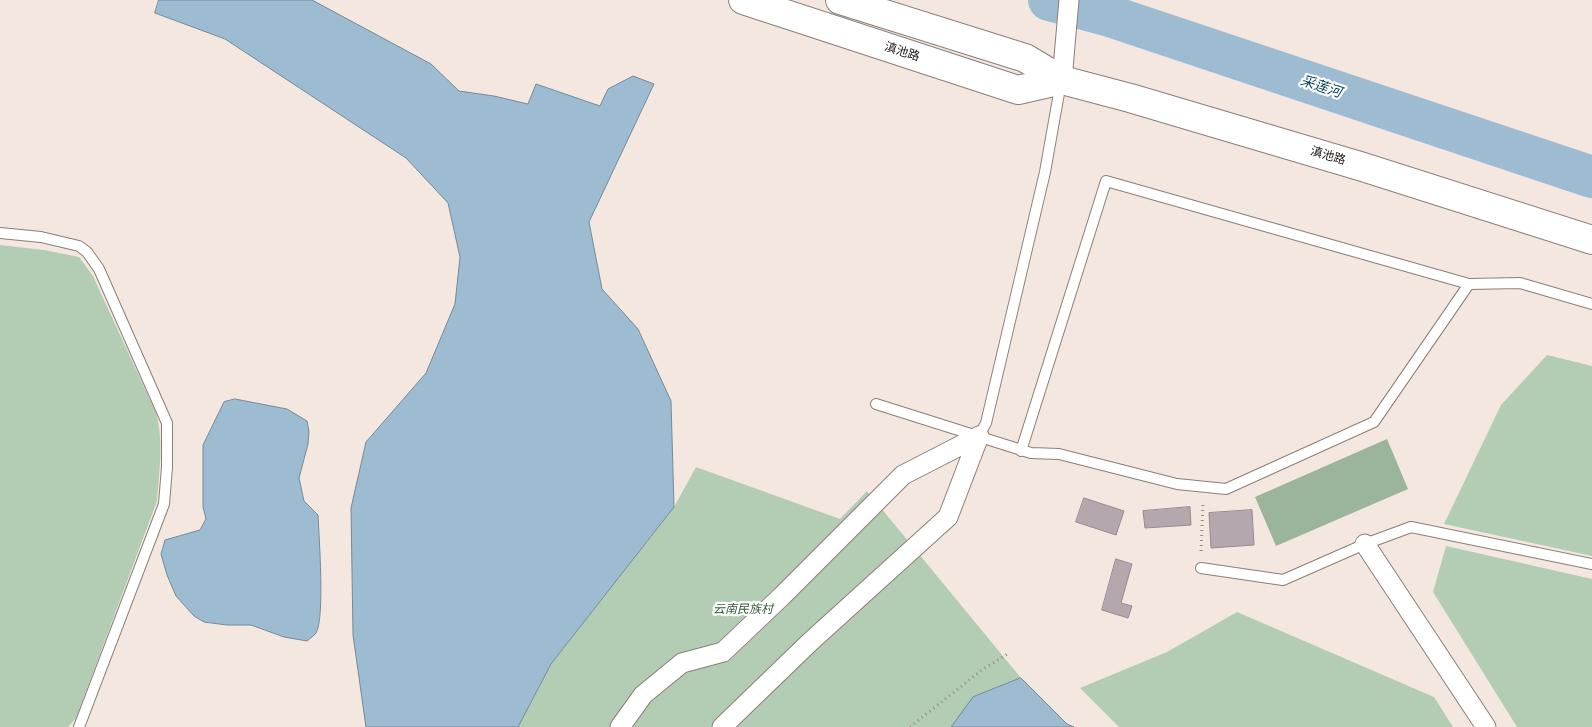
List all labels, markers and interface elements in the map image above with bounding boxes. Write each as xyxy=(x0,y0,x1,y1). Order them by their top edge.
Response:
street label: 滇池路 xyxy=(883,40,921,64)
water label: 采莲河 xyxy=(1298,73,1344,101)
street label: 滇池路 xyxy=(1309,144,1347,168)
park label: 云南民族村 xyxy=(713,603,773,617)

